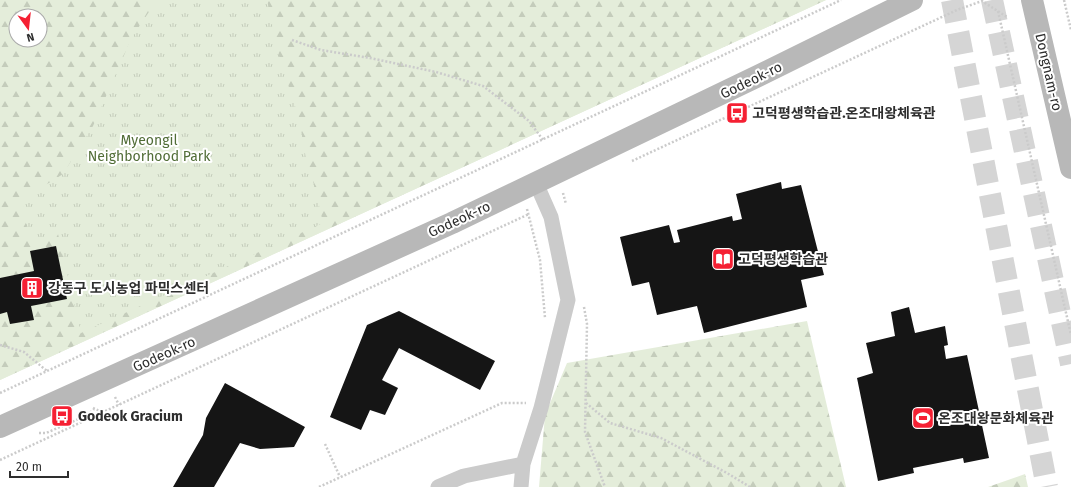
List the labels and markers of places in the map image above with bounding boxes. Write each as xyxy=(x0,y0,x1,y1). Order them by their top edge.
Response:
bus stop icon: 고덕평생학습관.온조대왕체육관 xyxy=(724,100,750,126)
place label: 고덕평생학습관.온조대왕체육관 xyxy=(752,105,936,122)
library icon: 고덕평생학습관 xyxy=(710,246,736,272)
place label: 고덕평생학습관 xyxy=(738,251,828,268)
building icon: 강동구 도시농업 파믹스센터 xyxy=(19,275,45,301)
place label: 강동구 도시농업 파믹스센터 xyxy=(48,280,209,297)
bus stop icon: Godeok Gracium xyxy=(49,403,75,429)
sports icon: 온조대왕문화체육관 xyxy=(910,405,936,431)
place label: Godeok Gracium xyxy=(78,408,183,425)
place label: 온조대왕문화체육관 xyxy=(938,410,1054,427)

